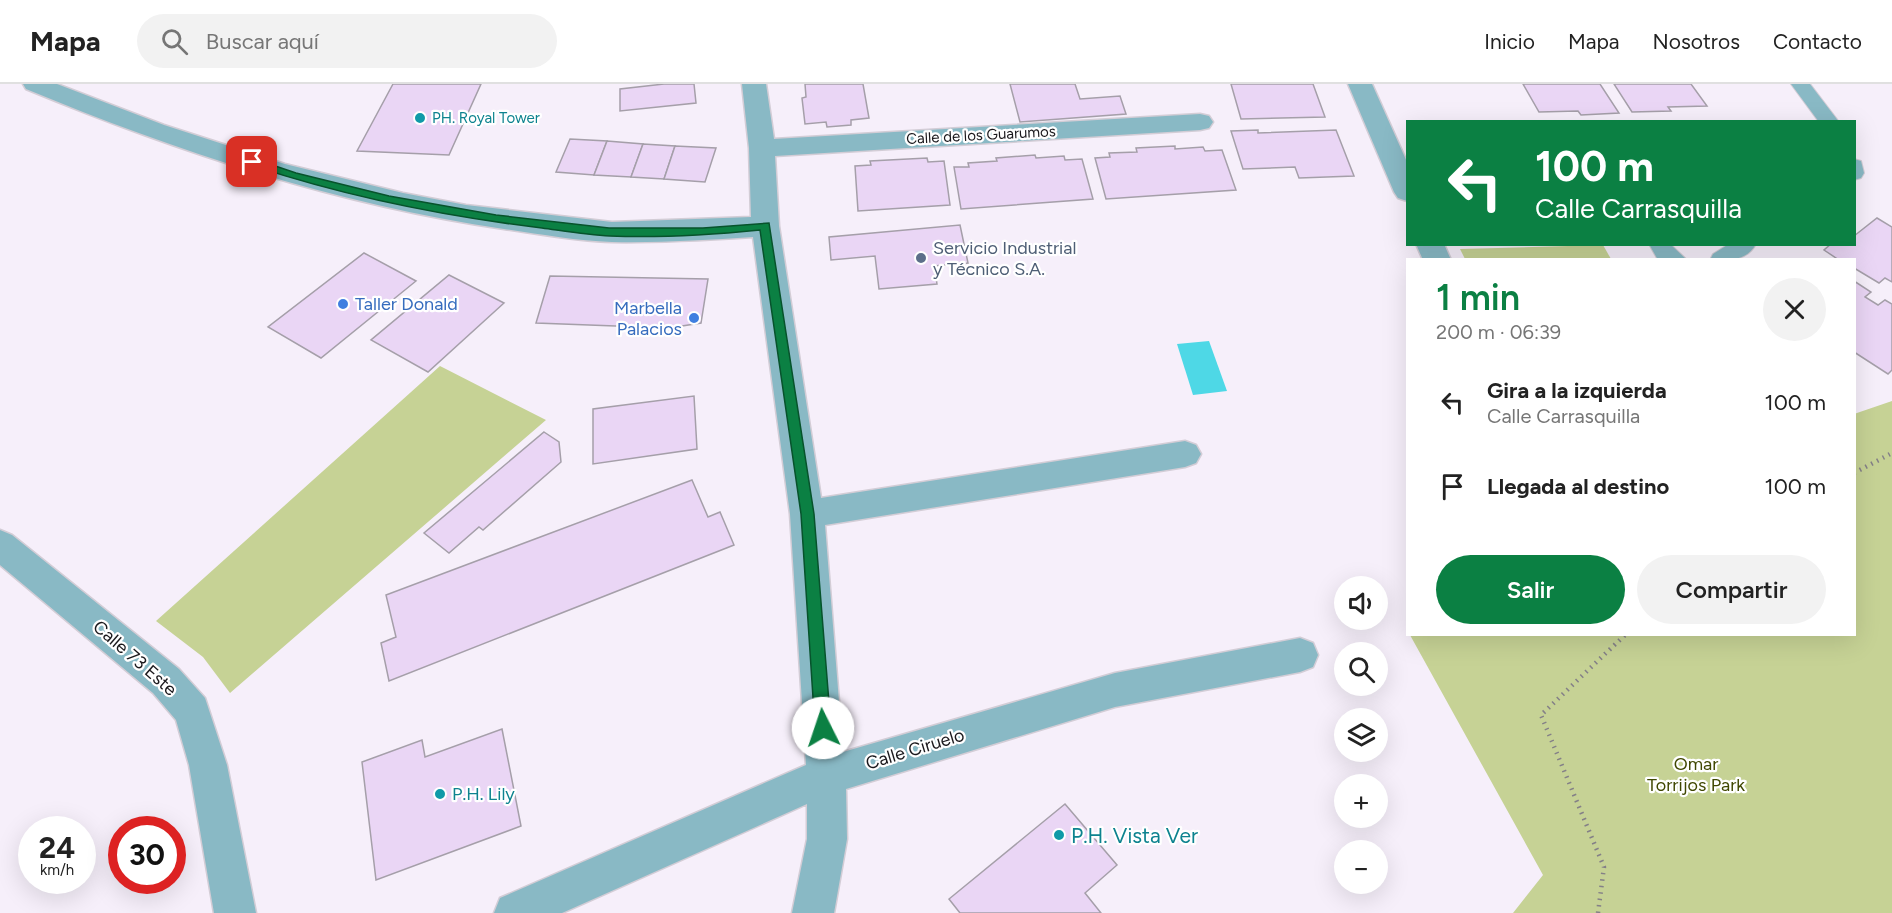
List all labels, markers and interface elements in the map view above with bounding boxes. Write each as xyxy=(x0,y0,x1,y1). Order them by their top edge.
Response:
search box xyxy=(137,14,557,68)
text: Mapa xyxy=(30,24,101,58)
icon: search xyxy=(158,25,191,58)
text: Buscar aquí xyxy=(206,28,319,55)
text: Inicio xyxy=(1484,29,1535,54)
text: Mapa xyxy=(1568,29,1620,54)
text: Nosotros xyxy=(1653,29,1740,54)
text: Contacto xyxy=(1773,29,1862,54)
place label: PH. Royal Tower xyxy=(432,109,540,127)
marker: PH. Royal Tower xyxy=(413,111,427,125)
street label: Calle de los Guarumos xyxy=(906,122,1056,148)
pin xyxy=(226,136,277,187)
text: 100 m xyxy=(1535,141,1654,192)
icon: left xyxy=(1436,144,1514,222)
icon: arrive xyxy=(235,145,268,178)
text: Calle Carrasquilla xyxy=(1535,192,1742,225)
place label: Servicio Industrial y Técnico S.A. xyxy=(933,237,1076,280)
marker: Servicio Industrial y Técnico S.A. xyxy=(914,251,928,265)
text: 1 min xyxy=(1436,276,1520,319)
button: close xyxy=(1763,278,1826,341)
place label: Taller Donald xyxy=(355,293,458,315)
marker: Taller Donald xyxy=(336,297,350,311)
place label: Marbella Palacios xyxy=(614,297,682,340)
marker: Marbella Palacios xyxy=(687,311,701,325)
text: 200 m · 06:39 xyxy=(1436,320,1561,344)
text: Gira a la izquierda xyxy=(1487,377,1667,404)
icon: left xyxy=(1436,386,1469,419)
text: 100 m xyxy=(1765,389,1826,416)
text: Calle Carrasquilla xyxy=(1487,404,1640,428)
icon: arrive xyxy=(1436,470,1469,503)
text: Llegada al destino xyxy=(1487,473,1669,500)
text: 100 m xyxy=(1765,473,1826,500)
button: Salir xyxy=(1436,555,1625,624)
button: Compartir xyxy=(1637,555,1826,624)
map controls xyxy=(1334,576,1388,894)
button: sound xyxy=(1334,576,1388,630)
street label: Calle 73 Este xyxy=(89,616,182,700)
button: search xyxy=(1334,642,1388,696)
position arrow xyxy=(791,696,855,760)
button: layers xyxy=(1334,708,1388,762)
street label: Calle Ciruelo xyxy=(863,724,967,774)
park label: Omar Torrijos Park xyxy=(1647,753,1745,796)
button: + xyxy=(1334,774,1388,828)
place label: P.H. Lily xyxy=(452,783,515,805)
marker: P.H. Lily xyxy=(433,787,447,801)
speed limit sign: 30 xyxy=(108,816,186,894)
place label: P.H. Vista Ver xyxy=(1071,823,1198,848)
marker: P.H. Vista Ver xyxy=(1052,828,1066,842)
text: 24 xyxy=(39,829,75,866)
button: − xyxy=(1334,840,1388,894)
text: km/h xyxy=(40,861,74,879)

